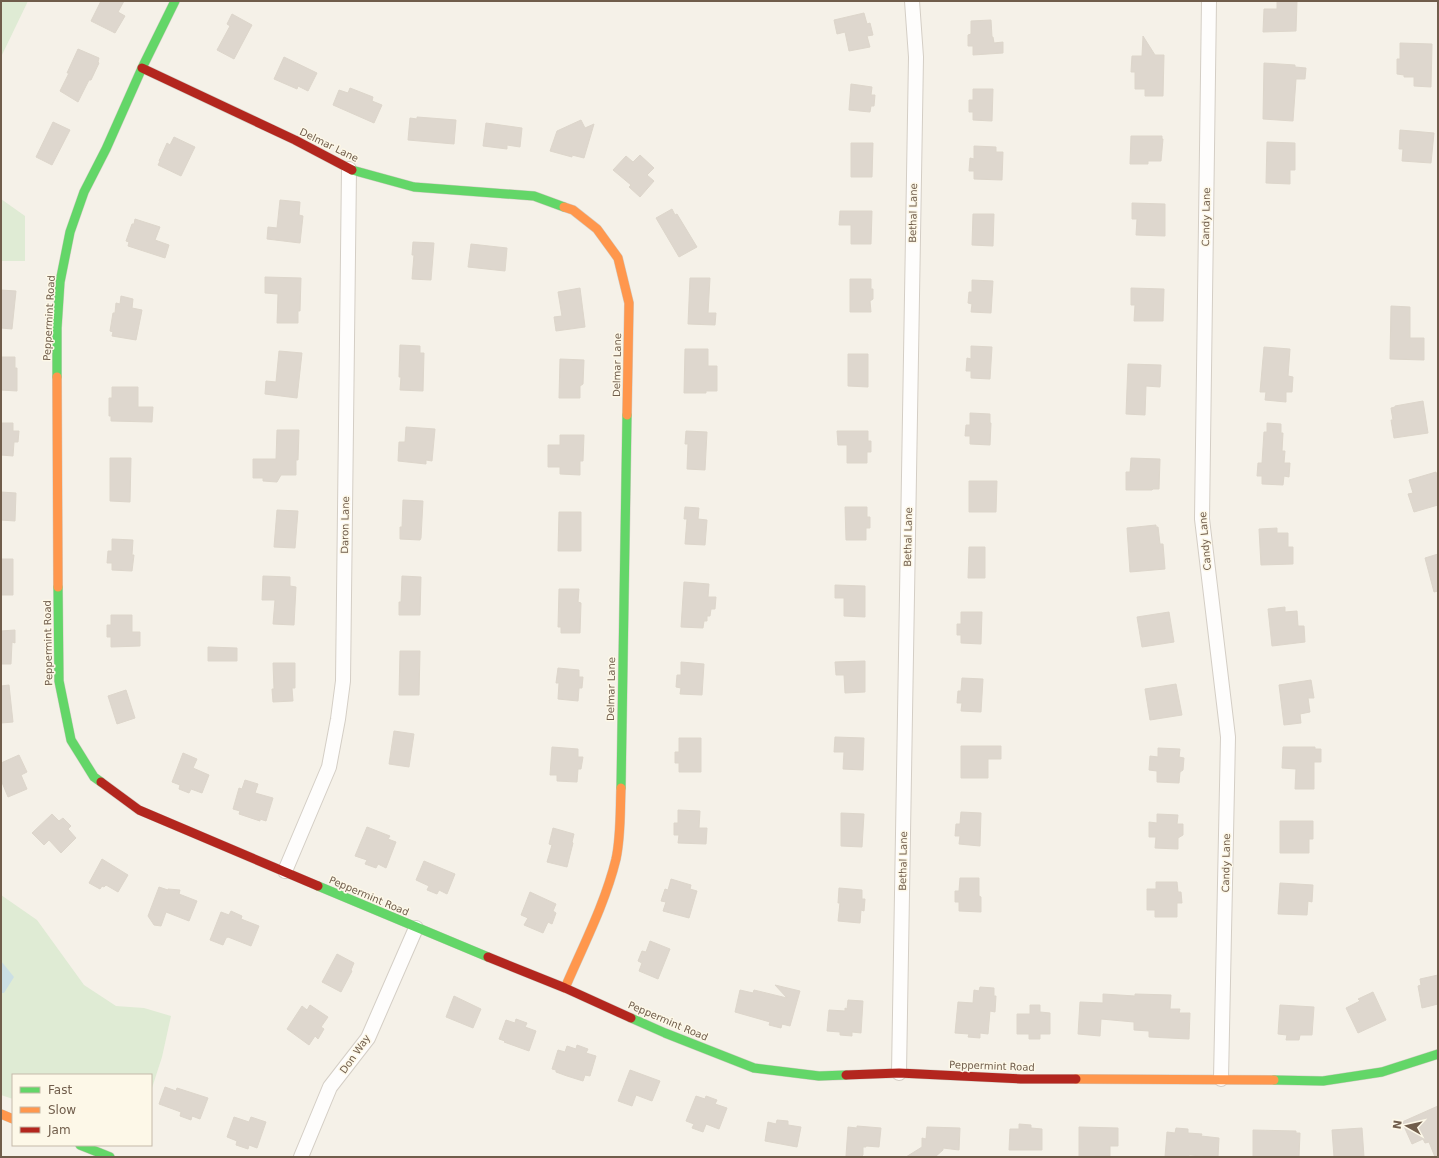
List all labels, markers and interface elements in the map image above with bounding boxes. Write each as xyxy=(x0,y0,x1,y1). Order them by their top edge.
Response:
street label: Delmar Lane xyxy=(298,126,360,164)
street label: Bethal Lane xyxy=(907,183,919,243)
street label: Candy Lane xyxy=(1200,187,1212,247)
street label: Peppermint Road xyxy=(41,275,57,361)
street label: Delmar Lane xyxy=(611,333,623,397)
street label: Daron Lane xyxy=(339,496,351,554)
street label: Bethal Lane xyxy=(902,507,914,567)
street label: Candy Lane xyxy=(1197,511,1213,571)
street label: Peppermint Road xyxy=(42,600,54,686)
street label: Delmar Lane xyxy=(605,657,617,721)
street label: Bethal Lane xyxy=(897,831,909,891)
street label: Candy Lane xyxy=(1220,833,1232,893)
street label: Peppermint Road xyxy=(327,874,411,918)
street label: Peppermint Road xyxy=(626,999,710,1043)
street label: Don Way xyxy=(338,1033,372,1075)
street label: Peppermint Road xyxy=(949,1059,1035,1073)
legend xyxy=(12,1074,152,1146)
text: Fast xyxy=(48,1083,72,1097)
text: Slow xyxy=(48,1103,76,1117)
north arrow xyxy=(1387,1106,1427,1146)
text: N xyxy=(1391,1119,1405,1130)
text: Jam xyxy=(47,1123,71,1137)

